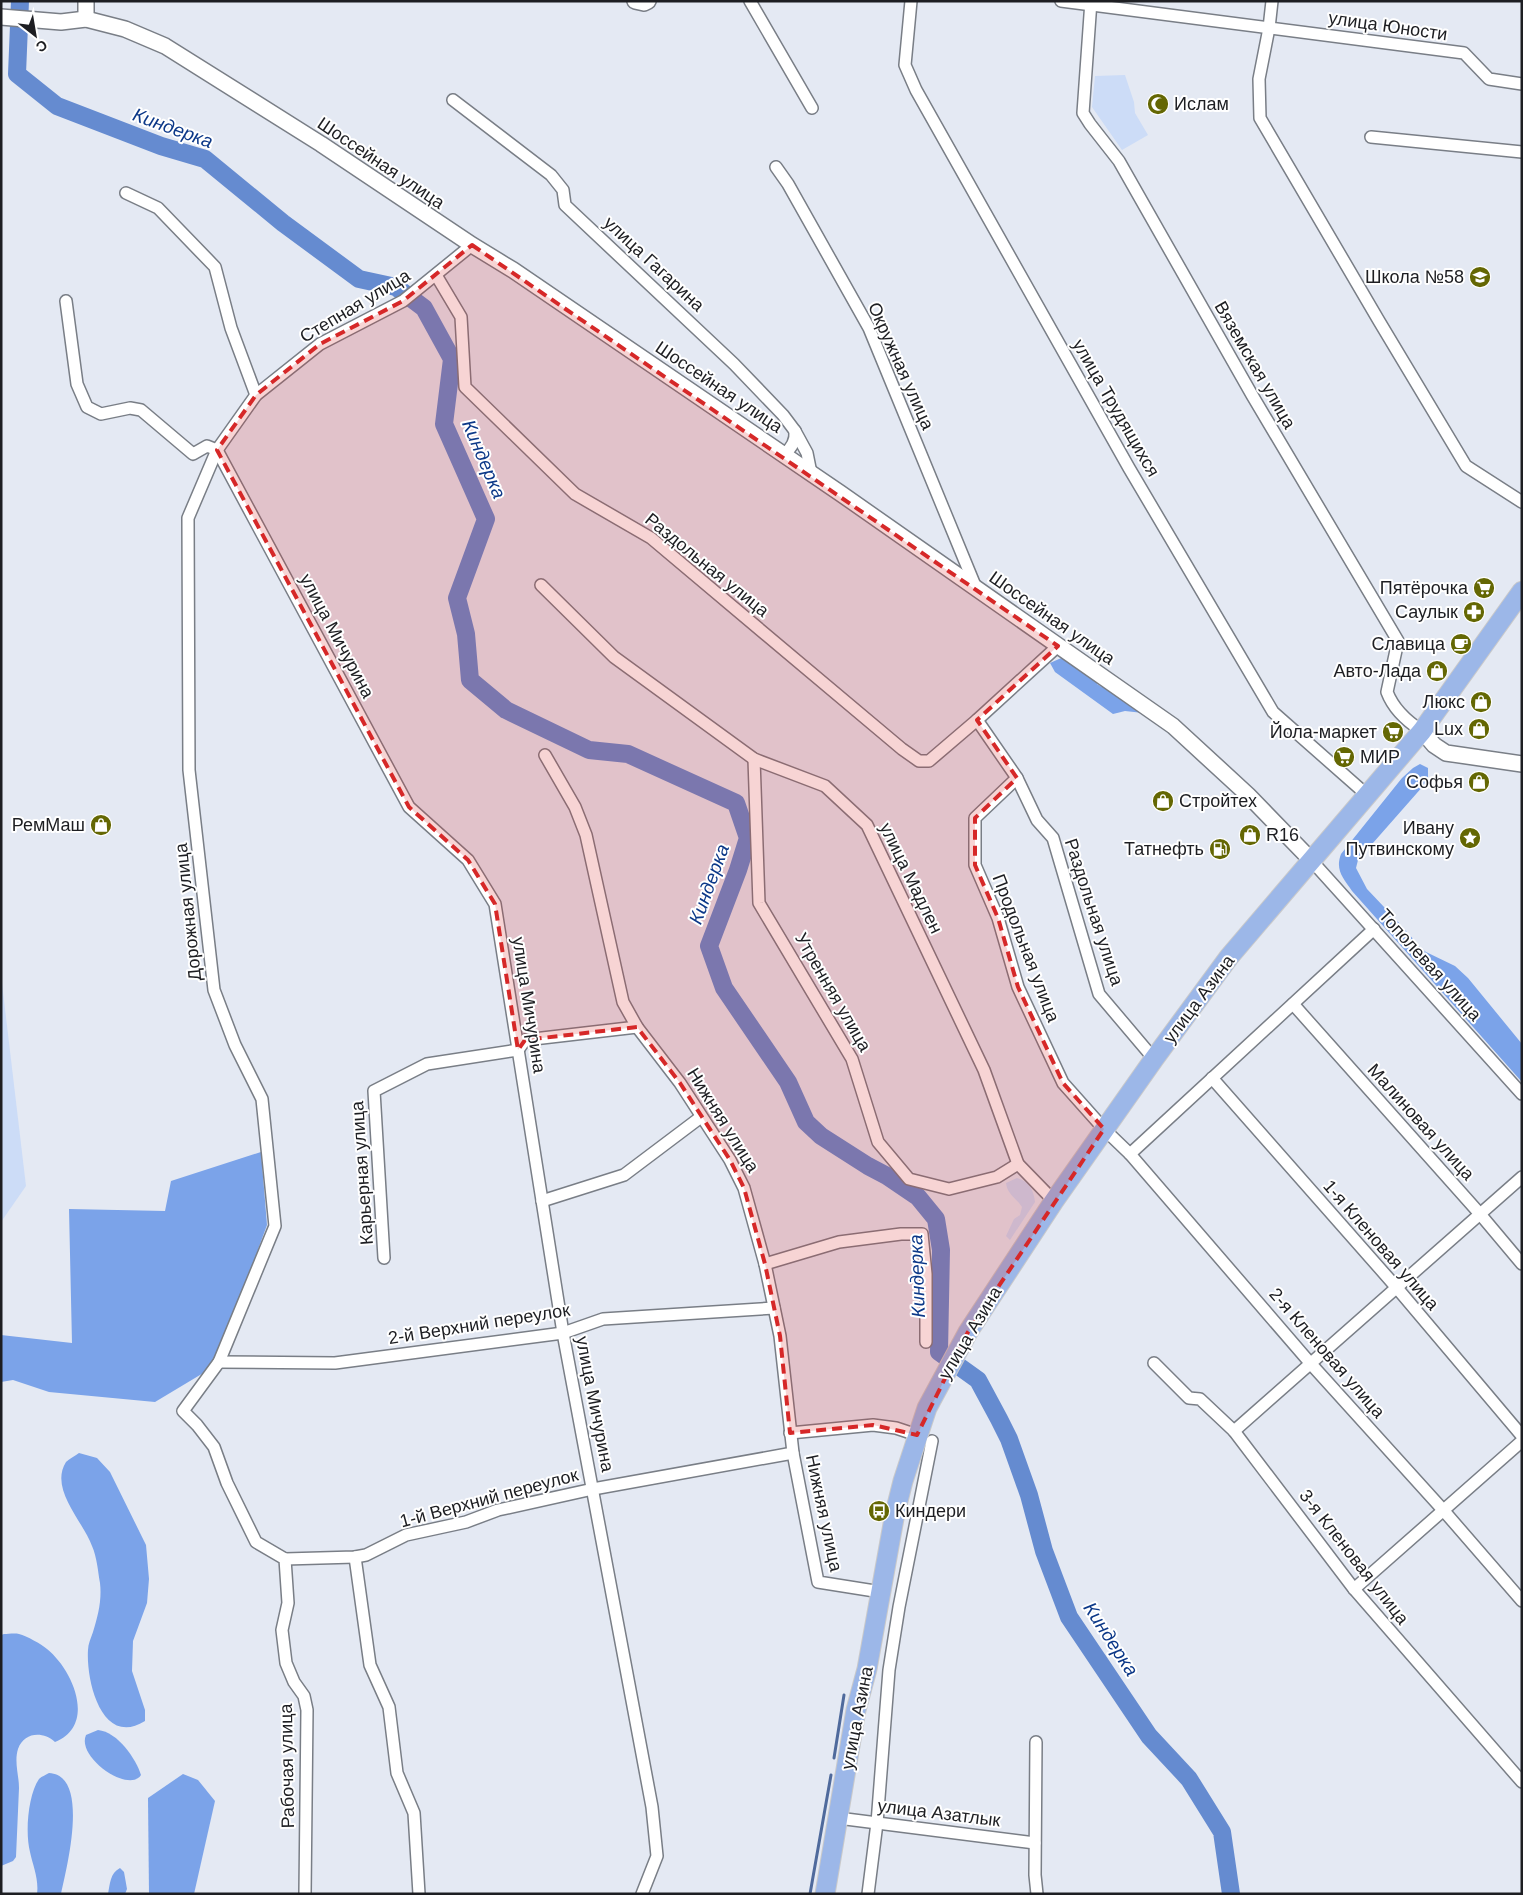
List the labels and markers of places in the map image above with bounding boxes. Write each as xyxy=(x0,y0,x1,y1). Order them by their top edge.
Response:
mosque icon: Ислам xyxy=(1146,92,1170,116)
place label: Ислам xyxy=(1174,94,1229,114)
school or university icon: Школа №58 xyxy=(1468,265,1492,289)
place label: Школа №58 xyxy=(1365,267,1464,287)
supermarket icon: Пятёрочка xyxy=(1472,576,1496,600)
place label: Пятёрочка xyxy=(1380,578,1469,598)
pharmacy icon: Саулык xyxy=(1462,600,1486,624)
place label: Саулык xyxy=(1395,602,1458,622)
cafe icon: Славица xyxy=(1449,632,1473,656)
place label: Славица xyxy=(1372,634,1446,654)
shop icon: Авто-Лада xyxy=(1425,659,1449,683)
place label: Авто-Лада xyxy=(1333,661,1422,681)
shop icon: Люкс xyxy=(1469,690,1493,714)
place label: Люкс xyxy=(1423,692,1465,712)
shop icon: Lux xyxy=(1467,717,1491,741)
place label: Lux xyxy=(1434,719,1463,739)
supermarket icon: Йола-маркет xyxy=(1381,720,1405,744)
place label: Йола-маркет xyxy=(1270,721,1377,742)
supermarket icon: МИР xyxy=(1332,745,1356,769)
place label: МИР xyxy=(1360,747,1400,767)
shop icon: Софья xyxy=(1467,770,1491,794)
place label: Софья xyxy=(1406,772,1463,792)
shop icon: Стройтех xyxy=(1151,789,1175,813)
place label: Стройтех xyxy=(1179,791,1257,811)
shop icon: РемМаш xyxy=(89,813,113,837)
place label: РемМаш xyxy=(12,815,85,835)
place label: Ивану Путвинскому xyxy=(1346,818,1454,859)
shop icon: R16 xyxy=(1238,823,1262,847)
place label: R16 xyxy=(1266,825,1299,845)
place icon: Ивану Путвинскому xyxy=(1458,826,1482,850)
fuel station icon: Татнефть xyxy=(1208,837,1232,861)
place label: Татнефть xyxy=(1124,839,1204,859)
bus stop icon: Киндери xyxy=(867,1499,891,1523)
place label: Киндери xyxy=(895,1501,966,1521)

